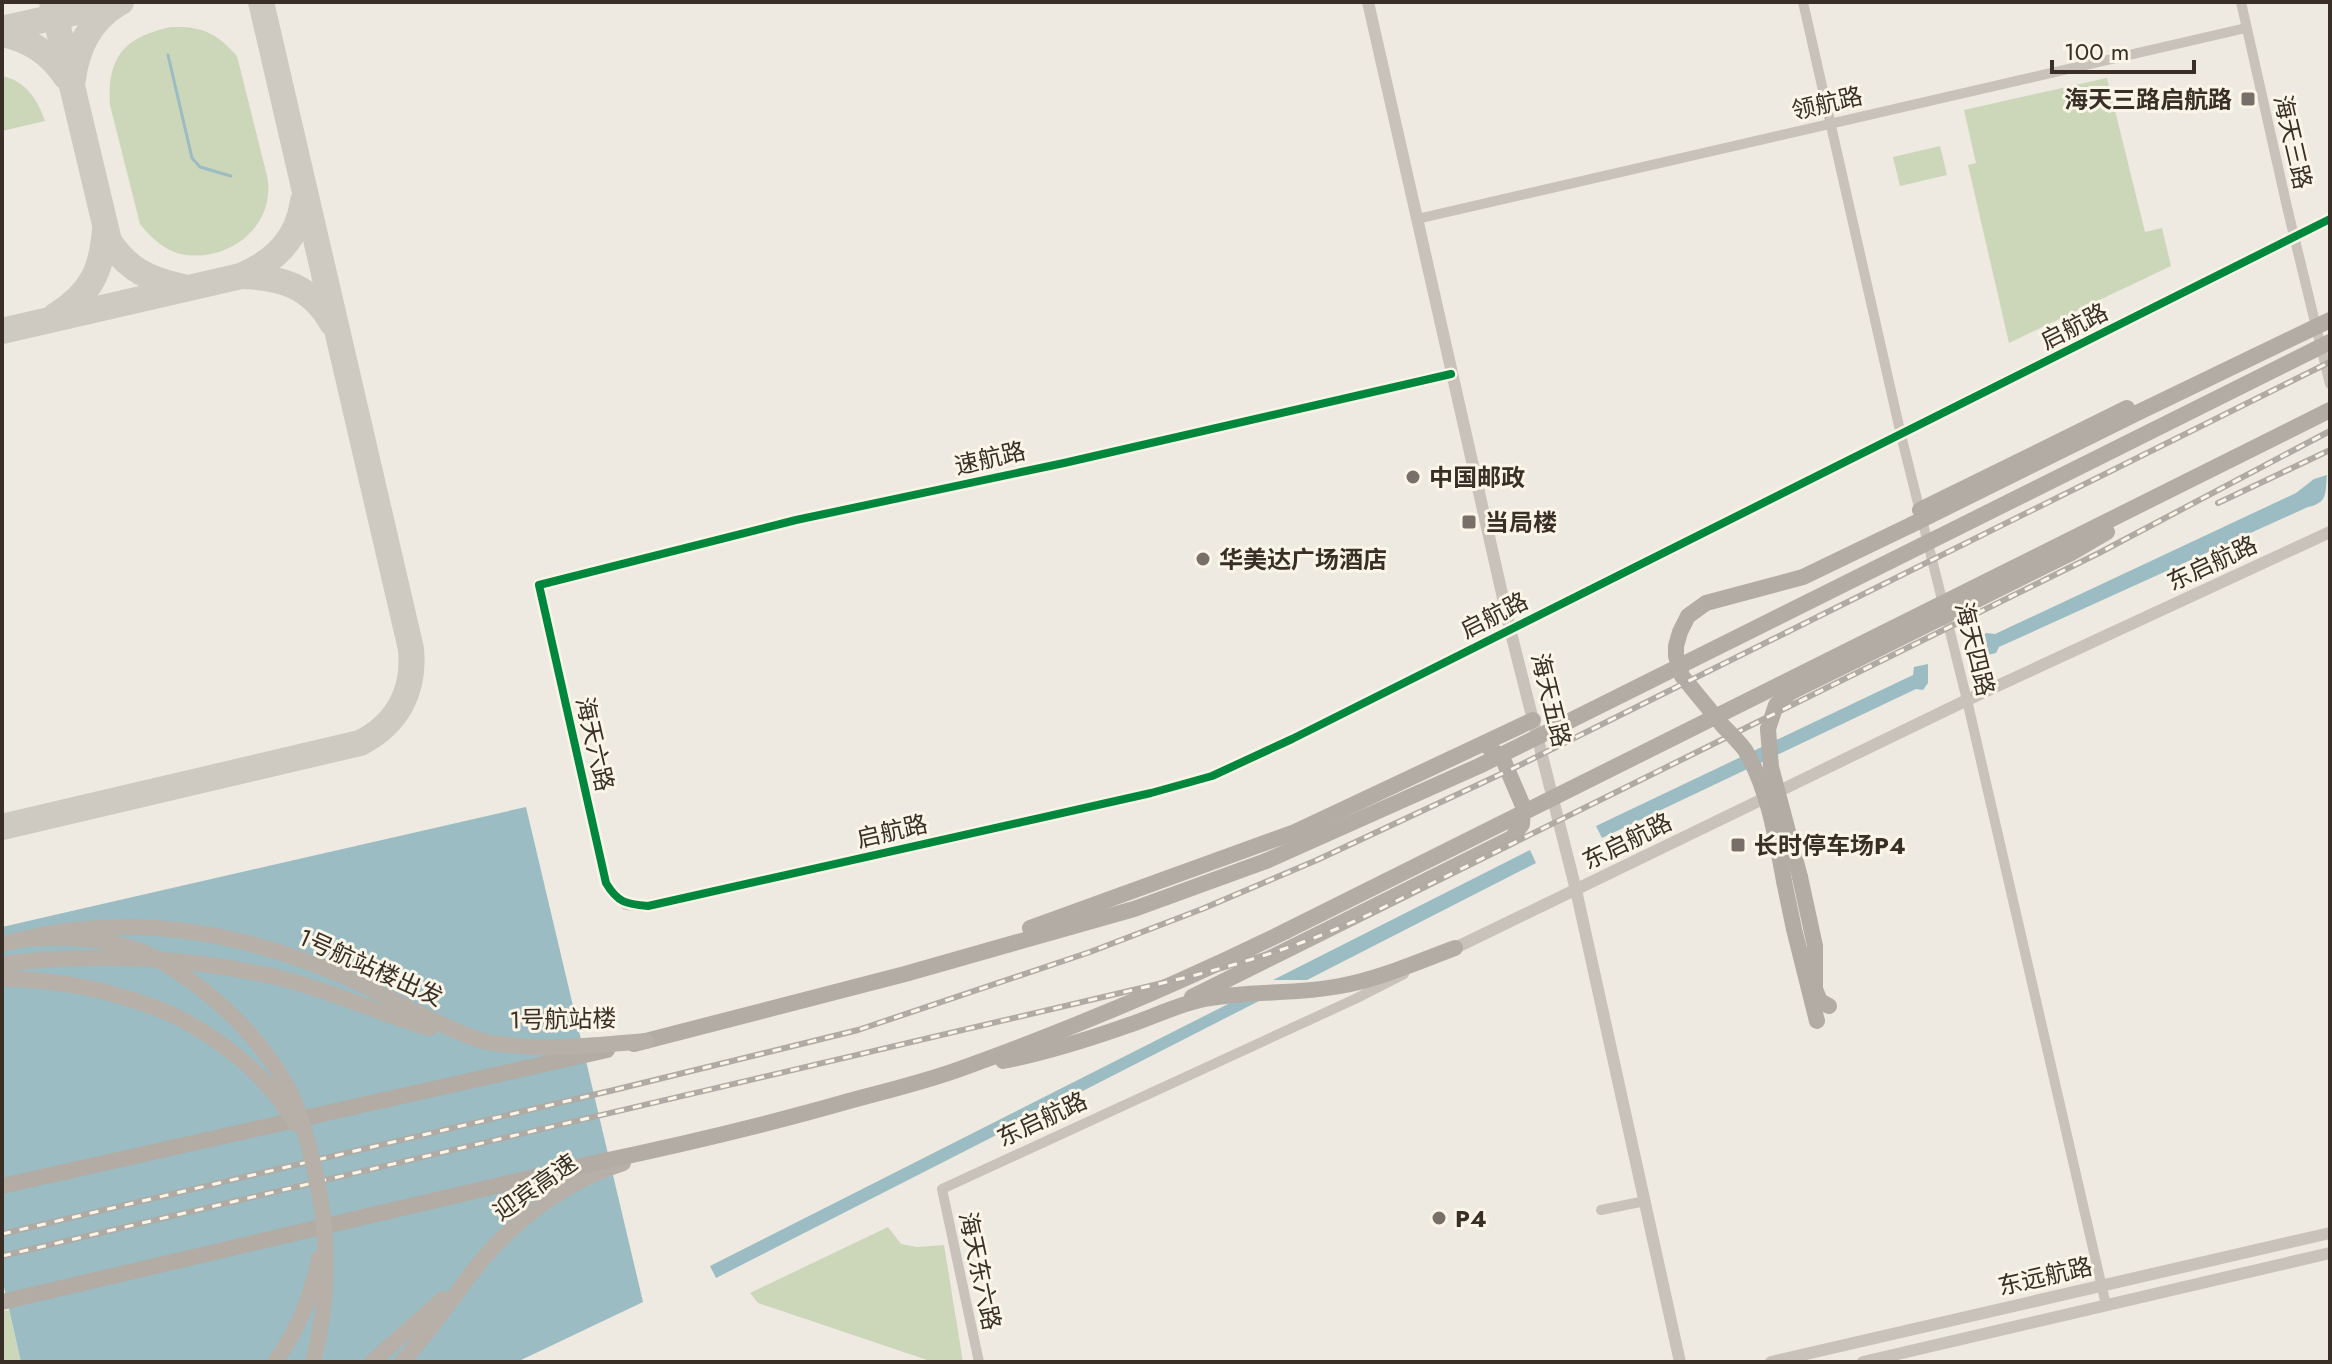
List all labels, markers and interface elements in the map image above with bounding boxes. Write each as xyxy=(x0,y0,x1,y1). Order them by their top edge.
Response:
scale bar xyxy=(2052,24,2194,74)
text: 100 m xyxy=(2064,34,2130,69)
street label: 领航路 xyxy=(1788,78,1866,128)
place label: 海天三路启航路 xyxy=(2064,82,2232,117)
marker: 海天三路启航路 xyxy=(2239,90,2257,108)
street label: 海天三路 xyxy=(2265,91,2321,193)
street label: 启航路 xyxy=(2034,294,2114,358)
street label: 速航路 xyxy=(951,433,1029,483)
place label: 中国邮政 xyxy=(1429,460,1525,495)
marker: 中国邮政 xyxy=(1404,468,1422,486)
place label: 当局楼 xyxy=(1485,505,1557,540)
marker: 当局楼 xyxy=(1460,513,1478,531)
street label: 东启航路 xyxy=(2161,527,2263,599)
place label: 华美达广场酒店 xyxy=(1219,542,1387,577)
marker: 华美达广场酒店 xyxy=(1194,550,1212,568)
street label: 启航路 xyxy=(1454,583,1534,647)
street label: 海天四路 xyxy=(1946,598,2004,700)
street label: 海天五路 xyxy=(1522,649,1580,751)
street label: 海天六路 xyxy=(567,693,623,795)
street label: 东启航路 xyxy=(1576,804,1678,878)
street label: 启航路 xyxy=(853,806,931,856)
place label: 长时停车场P4 xyxy=(1754,828,1906,863)
marker: 长时停车场P4 xyxy=(1729,836,1747,854)
street label: 1号航站楼出发 xyxy=(293,920,449,1014)
street label: 1号航站楼 xyxy=(509,1001,617,1037)
street label: 东启航路 xyxy=(991,1083,1093,1155)
street label: 迎宾高速 xyxy=(486,1145,584,1229)
place label: P4 xyxy=(1455,1201,1487,1236)
street label: 海天东六路 xyxy=(950,1209,1010,1333)
marker: P4 xyxy=(1430,1209,1448,1227)
street label: 东远航路 xyxy=(1994,1248,2096,1304)

